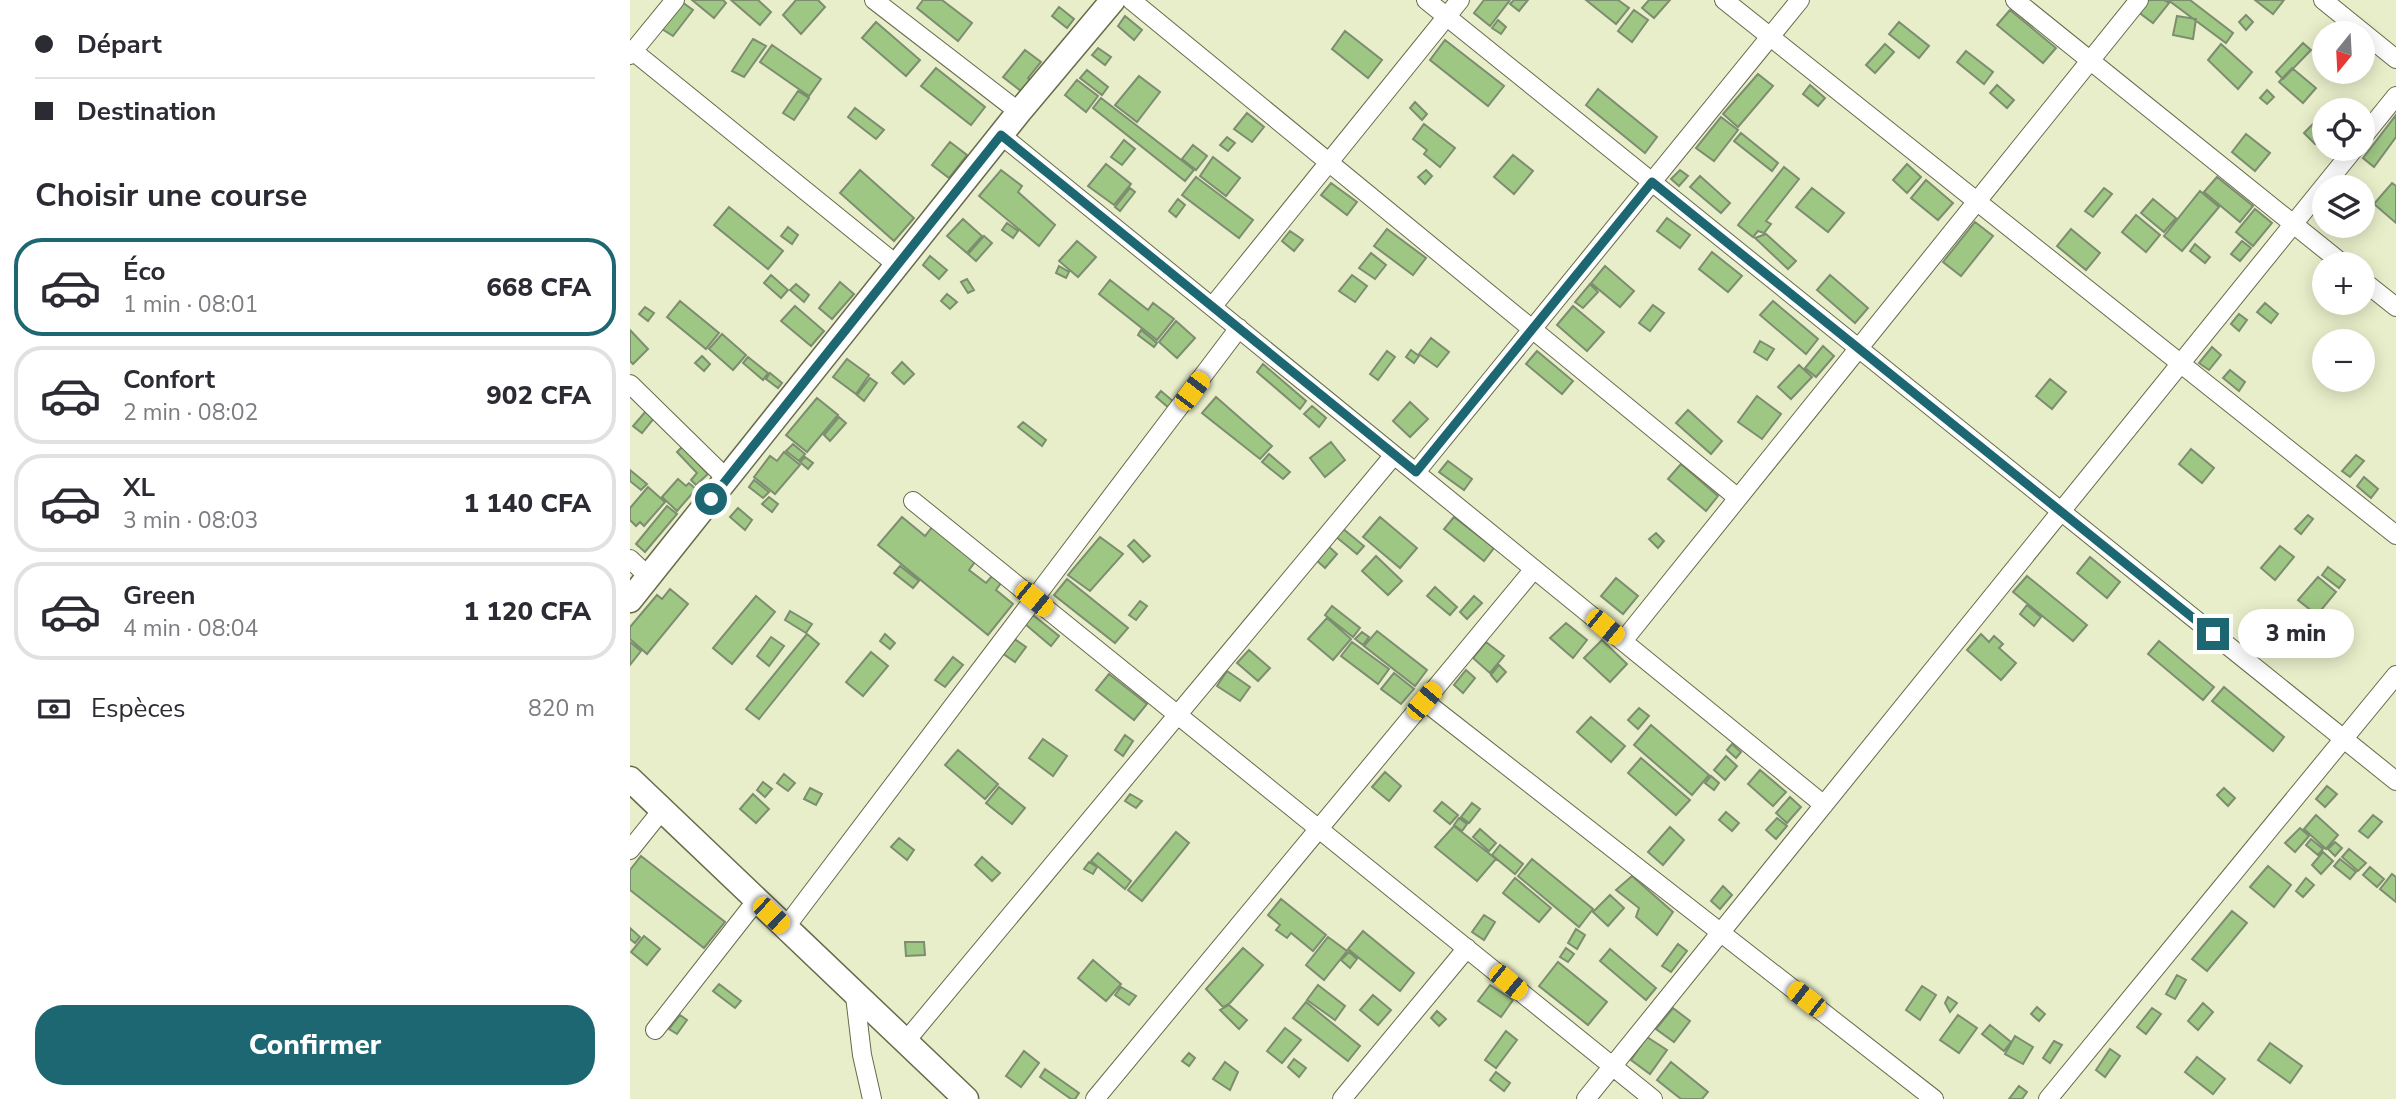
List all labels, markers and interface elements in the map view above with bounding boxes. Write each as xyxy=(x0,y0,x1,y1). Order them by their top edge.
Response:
north arrow xyxy=(2312,21,2375,84)
map controls xyxy=(2312,21,2375,392)
text: Départ xyxy=(77,27,162,62)
text: Destination xyxy=(77,94,216,129)
button: locate xyxy=(2312,98,2375,161)
text: Choisir une course xyxy=(35,174,307,217)
button: layers xyxy=(2312,175,2375,238)
button: + xyxy=(2312,252,2375,315)
text: Éco xyxy=(123,254,165,289)
icon: car xyxy=(39,256,102,319)
text: 668 CFA xyxy=(486,270,591,305)
text: 1 min · 08:01 xyxy=(123,289,258,320)
button: − xyxy=(2312,329,2375,392)
text: Confort xyxy=(123,362,215,397)
icon: car xyxy=(39,364,102,427)
car xyxy=(1171,368,1214,414)
text: 902 CFA xyxy=(486,378,591,413)
text: 2 min · 08:02 xyxy=(123,397,258,428)
text: XL xyxy=(123,470,155,505)
icon: car xyxy=(39,472,102,535)
route start xyxy=(695,483,727,515)
text: 1 140 CFA xyxy=(463,486,591,521)
text: 3 min · 08:03 xyxy=(123,505,258,536)
text: Green xyxy=(123,578,196,613)
car xyxy=(1012,578,1057,620)
icon: car xyxy=(39,580,102,643)
text: 1 120 CFA xyxy=(463,594,591,629)
car xyxy=(1583,606,1628,648)
callout: 3 min xyxy=(2238,610,2353,658)
text: 4 min · 08:04 xyxy=(123,613,258,644)
route end xyxy=(2197,618,2229,650)
text: 3 min xyxy=(2266,618,2326,649)
car xyxy=(1403,678,1446,724)
icon: cash xyxy=(35,690,73,728)
text: Espèces xyxy=(91,691,186,726)
text: 820 m xyxy=(528,693,595,724)
car xyxy=(749,893,794,937)
car xyxy=(1486,961,1531,1003)
car xyxy=(1783,978,1830,1020)
button: Confirmer xyxy=(35,1005,595,1085)

